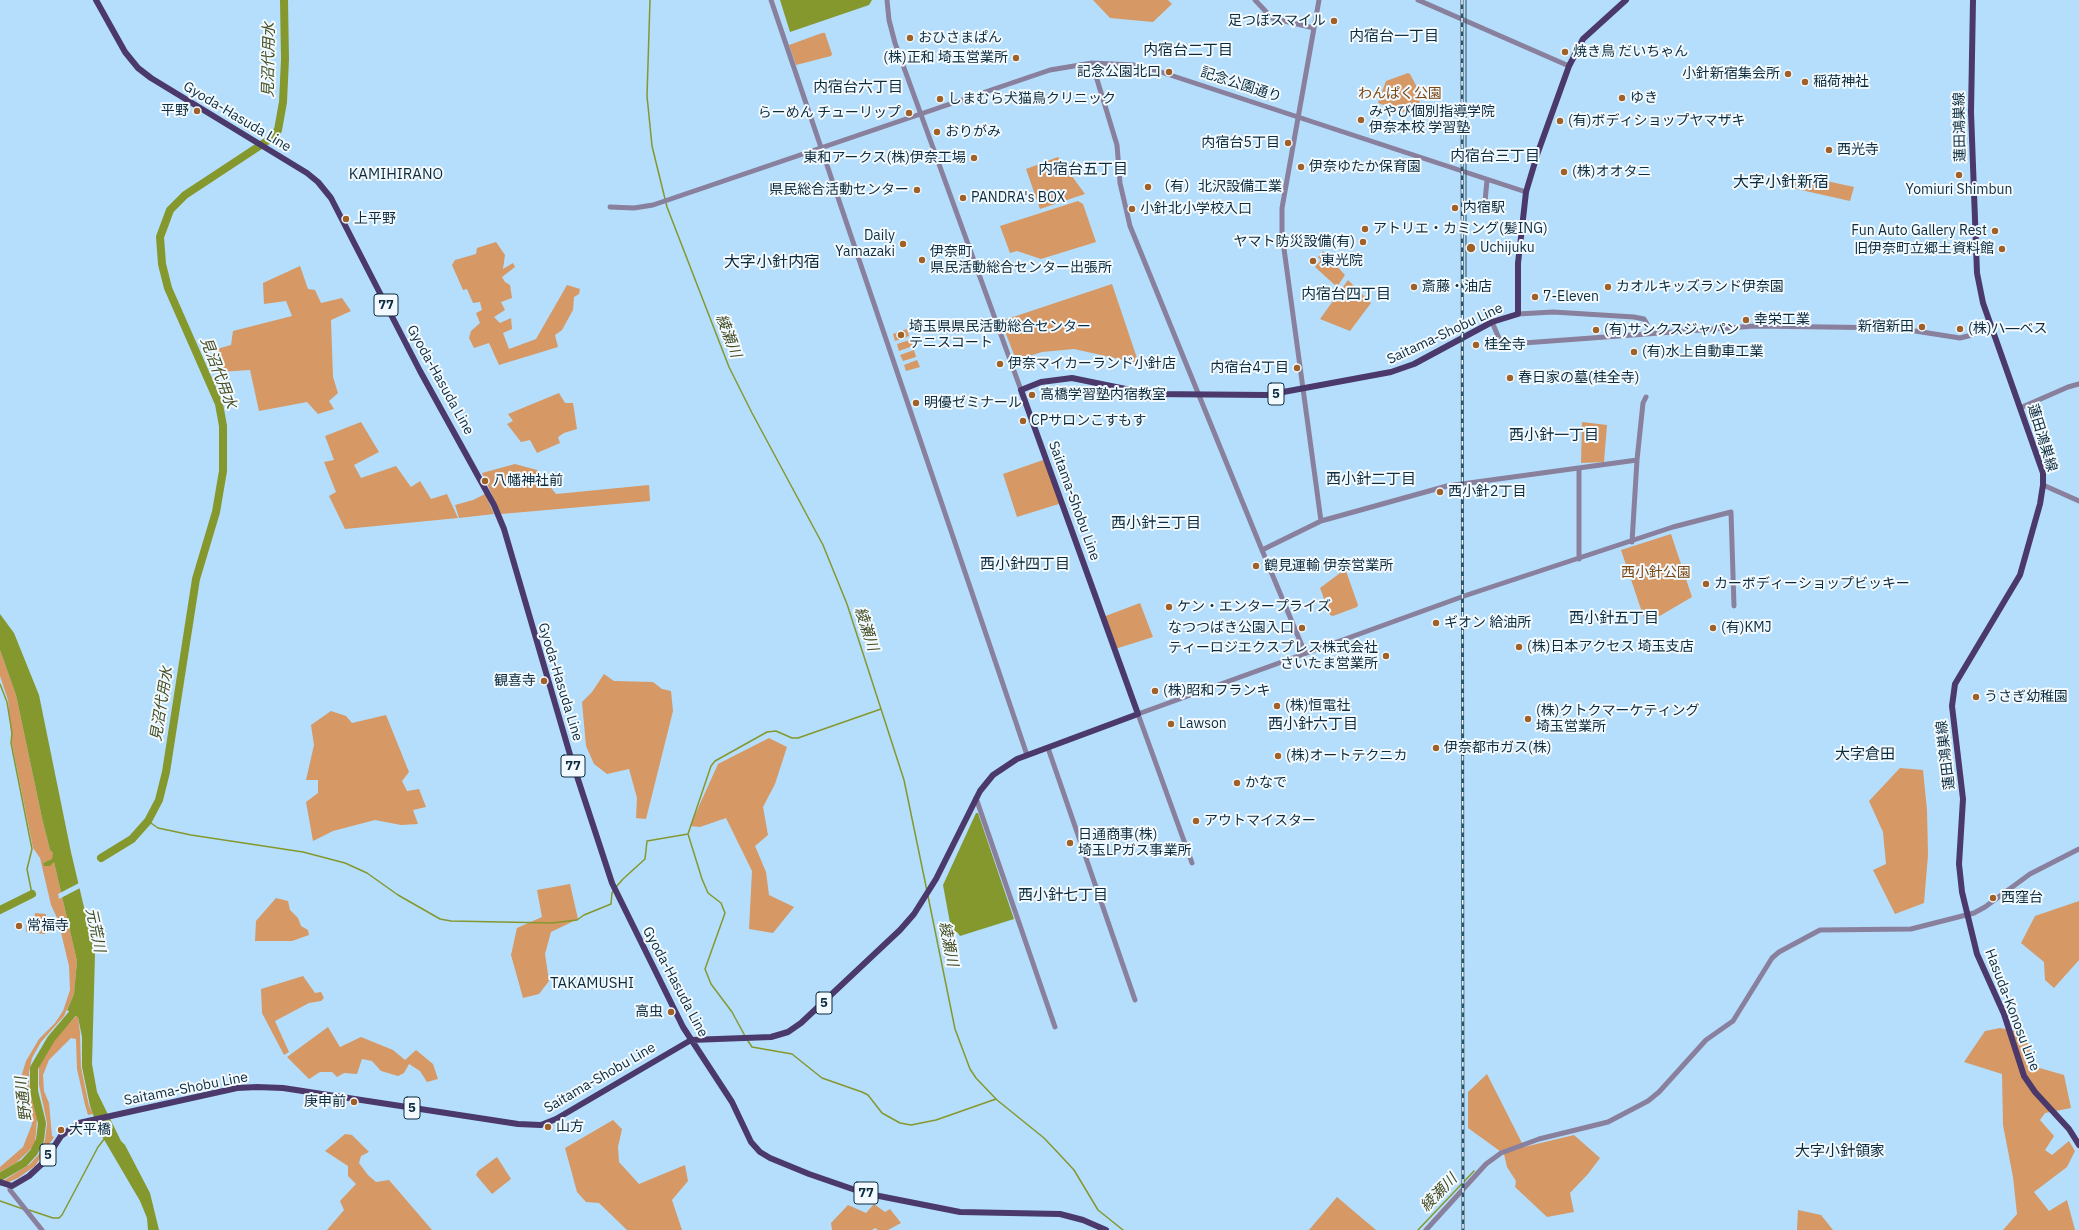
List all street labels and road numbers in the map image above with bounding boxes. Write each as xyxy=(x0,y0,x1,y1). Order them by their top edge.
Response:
street label: 記念公園通り xyxy=(1198,64,1284,106)
street label: Gyoda-Hasuda Line xyxy=(180,78,294,156)
street label: 蓮田鴻巣線 xyxy=(1951,92,1969,162)
road number: 77 xyxy=(374,294,398,316)
street label: Saitama-Shobu Line xyxy=(1384,300,1506,368)
street label: Gyoda-Hasuda Line xyxy=(403,322,477,438)
road number: 5 xyxy=(1268,383,1284,405)
street label: 蓮田鴻巣線 xyxy=(2024,402,2060,474)
street label: Saitama-Shobu Line xyxy=(1045,439,1103,563)
street label: Gyoda-Hasuda Line xyxy=(534,621,586,743)
street label: 蓮田鴻巣線 xyxy=(1933,719,1959,791)
road number: 77 xyxy=(561,755,585,777)
street label: Gyoda-Hasuda Line xyxy=(639,924,711,1040)
street label: Hasuda-Konosu Line xyxy=(1981,946,2043,1074)
road number: 5 xyxy=(816,992,832,1014)
street label: Saitama-Shobu Line xyxy=(541,1039,659,1117)
street label: Saitama-Shobu Line xyxy=(123,1069,249,1109)
road number: 5 xyxy=(404,1097,420,1119)
road number: 5 xyxy=(40,1144,56,1166)
road number: 77 xyxy=(854,1182,878,1204)

